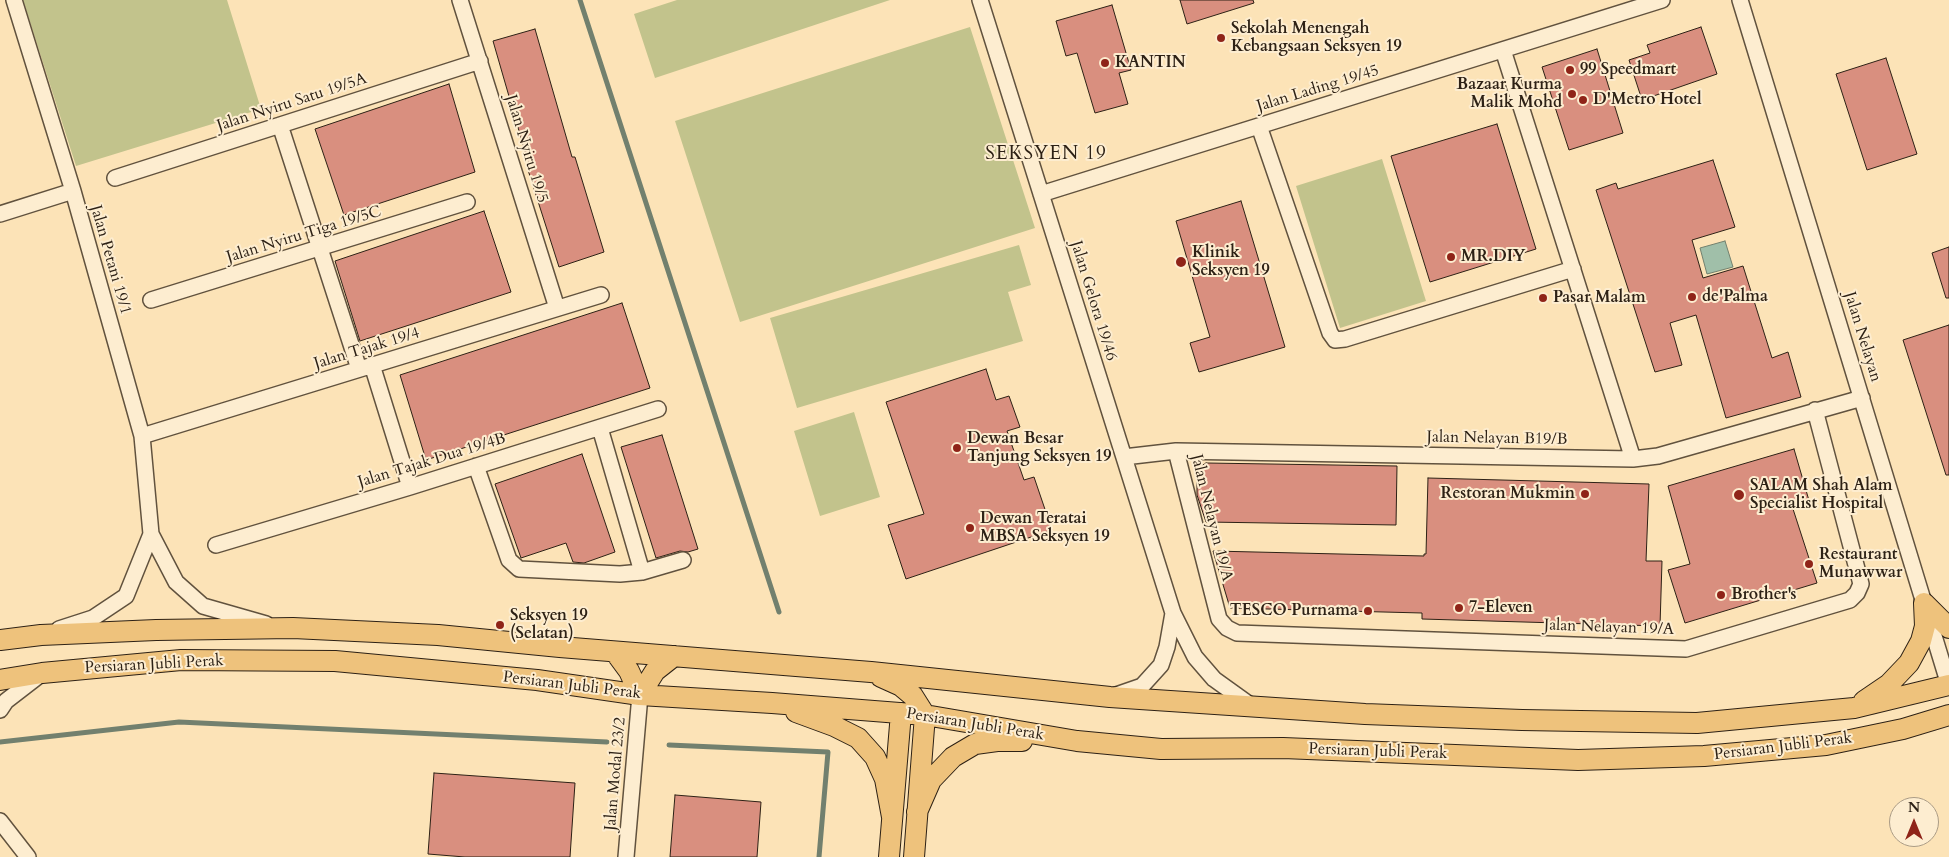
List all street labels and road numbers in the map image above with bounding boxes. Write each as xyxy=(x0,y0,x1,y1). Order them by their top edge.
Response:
street label: Jalan Lading 19/45 xyxy=(1255,61,1381,117)
street label: Jalan Nyiru Satu 19/5A xyxy=(215,70,369,136)
street label: Jalan Nyiru 19/5 xyxy=(500,93,552,205)
street label: Jalan Nyiru Tiga 19/5C xyxy=(224,202,384,268)
street label: Jalan Petani 19/1 xyxy=(85,203,135,317)
street label: Jalan Gelora 19/46 xyxy=(1066,239,1120,363)
street label: Jalan Nelayan xyxy=(1839,290,1885,384)
street label: Jalan Tajak 19/4 xyxy=(312,324,422,374)
street label: Jalan Nelayan B19/B xyxy=(1426,428,1568,450)
street label: Jalan Tajak Dua 19/4B xyxy=(356,429,508,493)
street label: Jalan Nelayan 19/A xyxy=(1186,452,1236,584)
street label: Jalan Nelayan 19/A xyxy=(1544,616,1674,640)
street label: Persiaran Jubli Perak xyxy=(84,652,224,678)
street label: Persiaran Jubli Perak xyxy=(502,668,642,704)
street label: Persiaran Jubli Perak xyxy=(905,705,1045,745)
street label: Jalan Modal 23/2 xyxy=(601,716,631,832)
street label: Persiaran Jubli Perak xyxy=(1713,729,1853,765)
street label: Persiaran Jubli Perak xyxy=(1308,740,1448,764)

